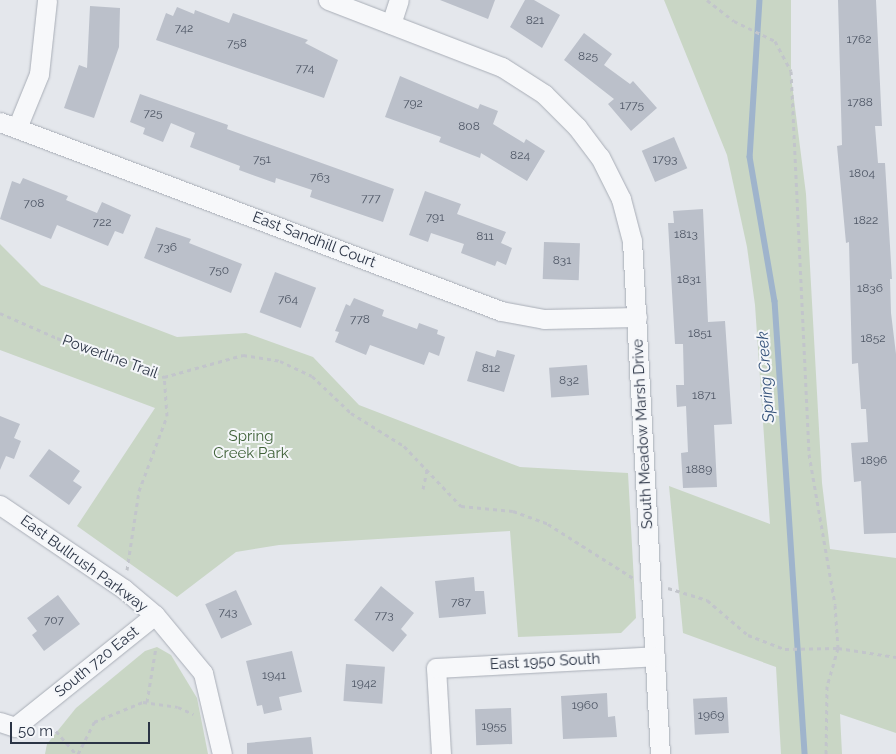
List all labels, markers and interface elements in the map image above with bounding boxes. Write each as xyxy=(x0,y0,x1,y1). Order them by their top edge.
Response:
house number: 821 xyxy=(526,14,544,28)
house number: 742 xyxy=(175,22,193,36)
house number: 1762 xyxy=(847,33,871,47)
house number: 758 xyxy=(227,37,247,51)
house number: 825 xyxy=(578,50,598,64)
house number: 774 xyxy=(296,62,314,76)
house number: 1788 xyxy=(847,96,873,110)
house number: 792 xyxy=(403,97,423,111)
house number: 1775 xyxy=(620,99,644,113)
house number: 725 xyxy=(143,107,163,121)
house number: 808 xyxy=(458,120,480,134)
house number: 824 xyxy=(510,149,530,163)
house number: 751 xyxy=(253,153,271,167)
house number: 1793 xyxy=(653,153,677,167)
house number: 1804 xyxy=(849,167,875,181)
house number: 763 xyxy=(310,171,330,185)
house number: 777 xyxy=(361,192,381,206)
house number: 708 xyxy=(24,197,44,211)
street label: East Sandhill Court xyxy=(250,208,378,272)
house number: 791 xyxy=(426,211,444,225)
house number: 1822 xyxy=(854,214,878,228)
house number: 722 xyxy=(93,216,111,230)
house number: 1813 xyxy=(674,228,698,242)
house number: 811 xyxy=(476,230,494,244)
house number: 736 xyxy=(157,241,177,255)
house number: 831 xyxy=(553,254,571,268)
house number: 750 xyxy=(209,264,229,278)
house number: 1831 xyxy=(677,273,701,287)
house number: 1836 xyxy=(857,282,883,296)
house number: 764 xyxy=(278,293,298,307)
house number: 778 xyxy=(350,313,370,327)
house number: 1851 xyxy=(688,327,712,341)
street label: Powerline Trail xyxy=(59,331,161,383)
water label: Spring Creek xyxy=(753,331,779,423)
house number: 1852 xyxy=(860,332,886,346)
street label: South Meadow Marsh Drive xyxy=(629,338,657,530)
house number: 812 xyxy=(482,362,500,376)
house number: 832 xyxy=(559,374,579,388)
house number: 1871 xyxy=(692,389,716,403)
park label: Spring Creek Park xyxy=(213,427,289,462)
house number: 1896 xyxy=(861,454,887,468)
house number: 1889 xyxy=(686,463,712,477)
street label: East Bullrush Parkway xyxy=(17,512,151,616)
house number: 787 xyxy=(451,596,471,610)
house number: 743 xyxy=(219,606,237,620)
house number: 773 xyxy=(374,609,394,623)
house number: 707 xyxy=(44,614,64,628)
street label: South 720 East xyxy=(51,623,143,701)
street label: East 1950 South xyxy=(489,650,601,674)
house number: 1941 xyxy=(262,669,286,683)
house number: 1942 xyxy=(352,677,376,691)
house number: 1960 xyxy=(572,699,598,713)
house number: 1969 xyxy=(698,709,724,723)
scale bar xyxy=(12,712,152,744)
house number: 1955 xyxy=(481,720,507,734)
text: 50 m xyxy=(18,722,53,740)

